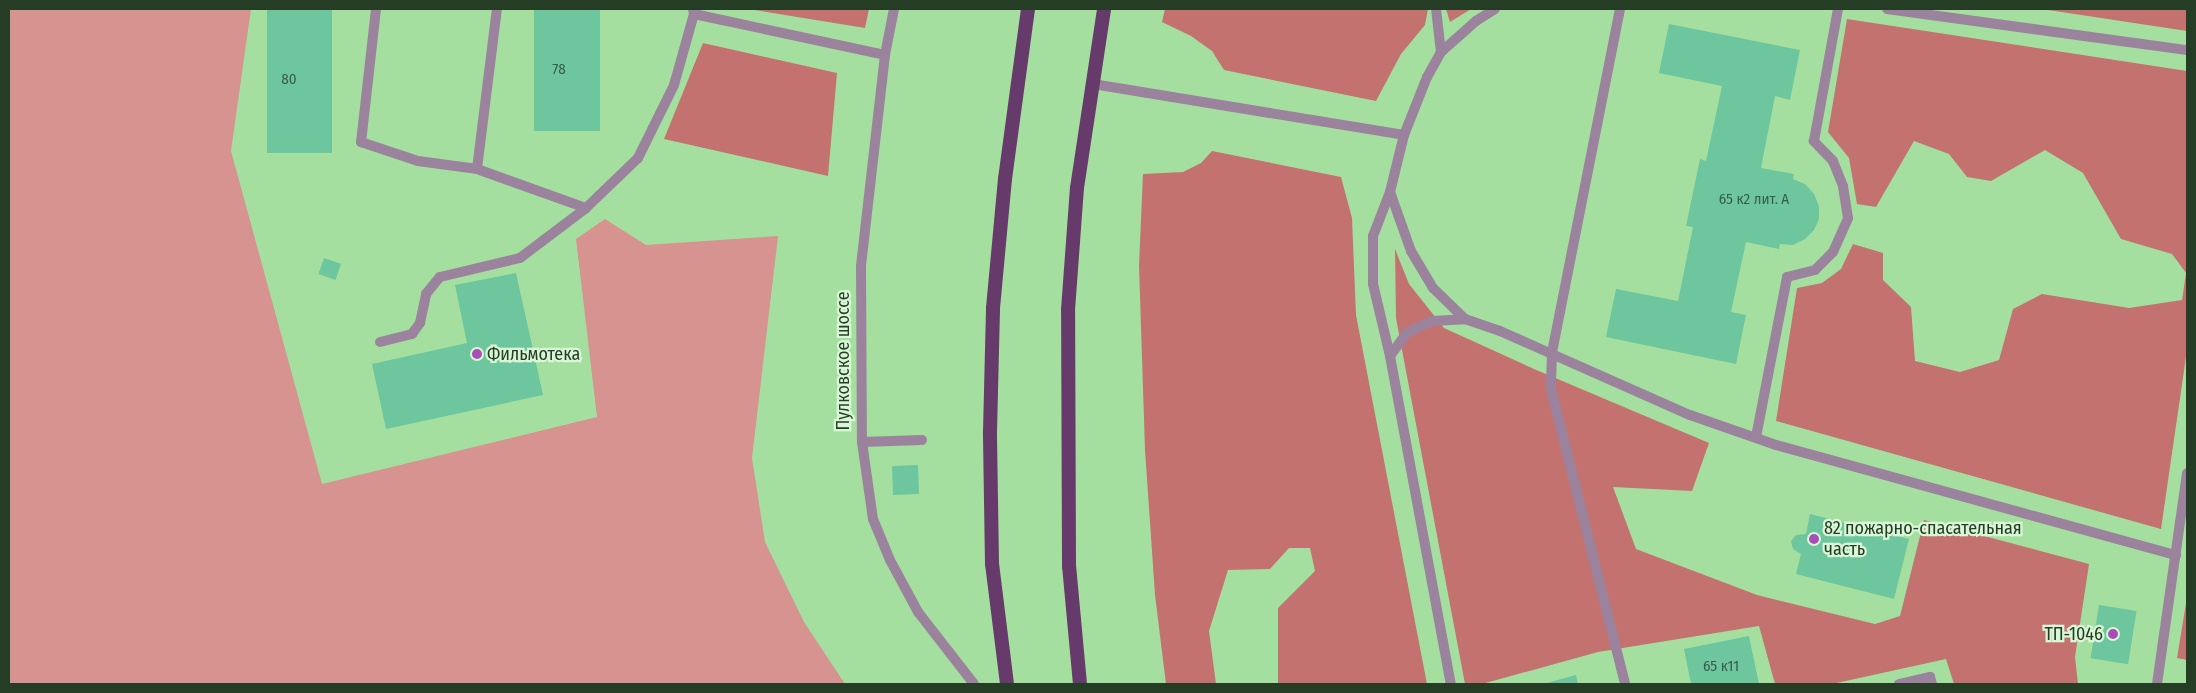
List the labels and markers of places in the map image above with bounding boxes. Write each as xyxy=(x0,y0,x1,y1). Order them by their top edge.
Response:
place label: Фильмотека xyxy=(487,343,580,365)
marker: Фильмотека xyxy=(471,348,483,360)
place label: 82 пожарно-спасательная часть xyxy=(1824,518,2022,560)
marker: 82 пожарно-спасательная часть xyxy=(1808,533,1820,545)
place label: ТП-1046 xyxy=(2044,623,2103,645)
marker: ТП-1046 xyxy=(2107,628,2119,640)

